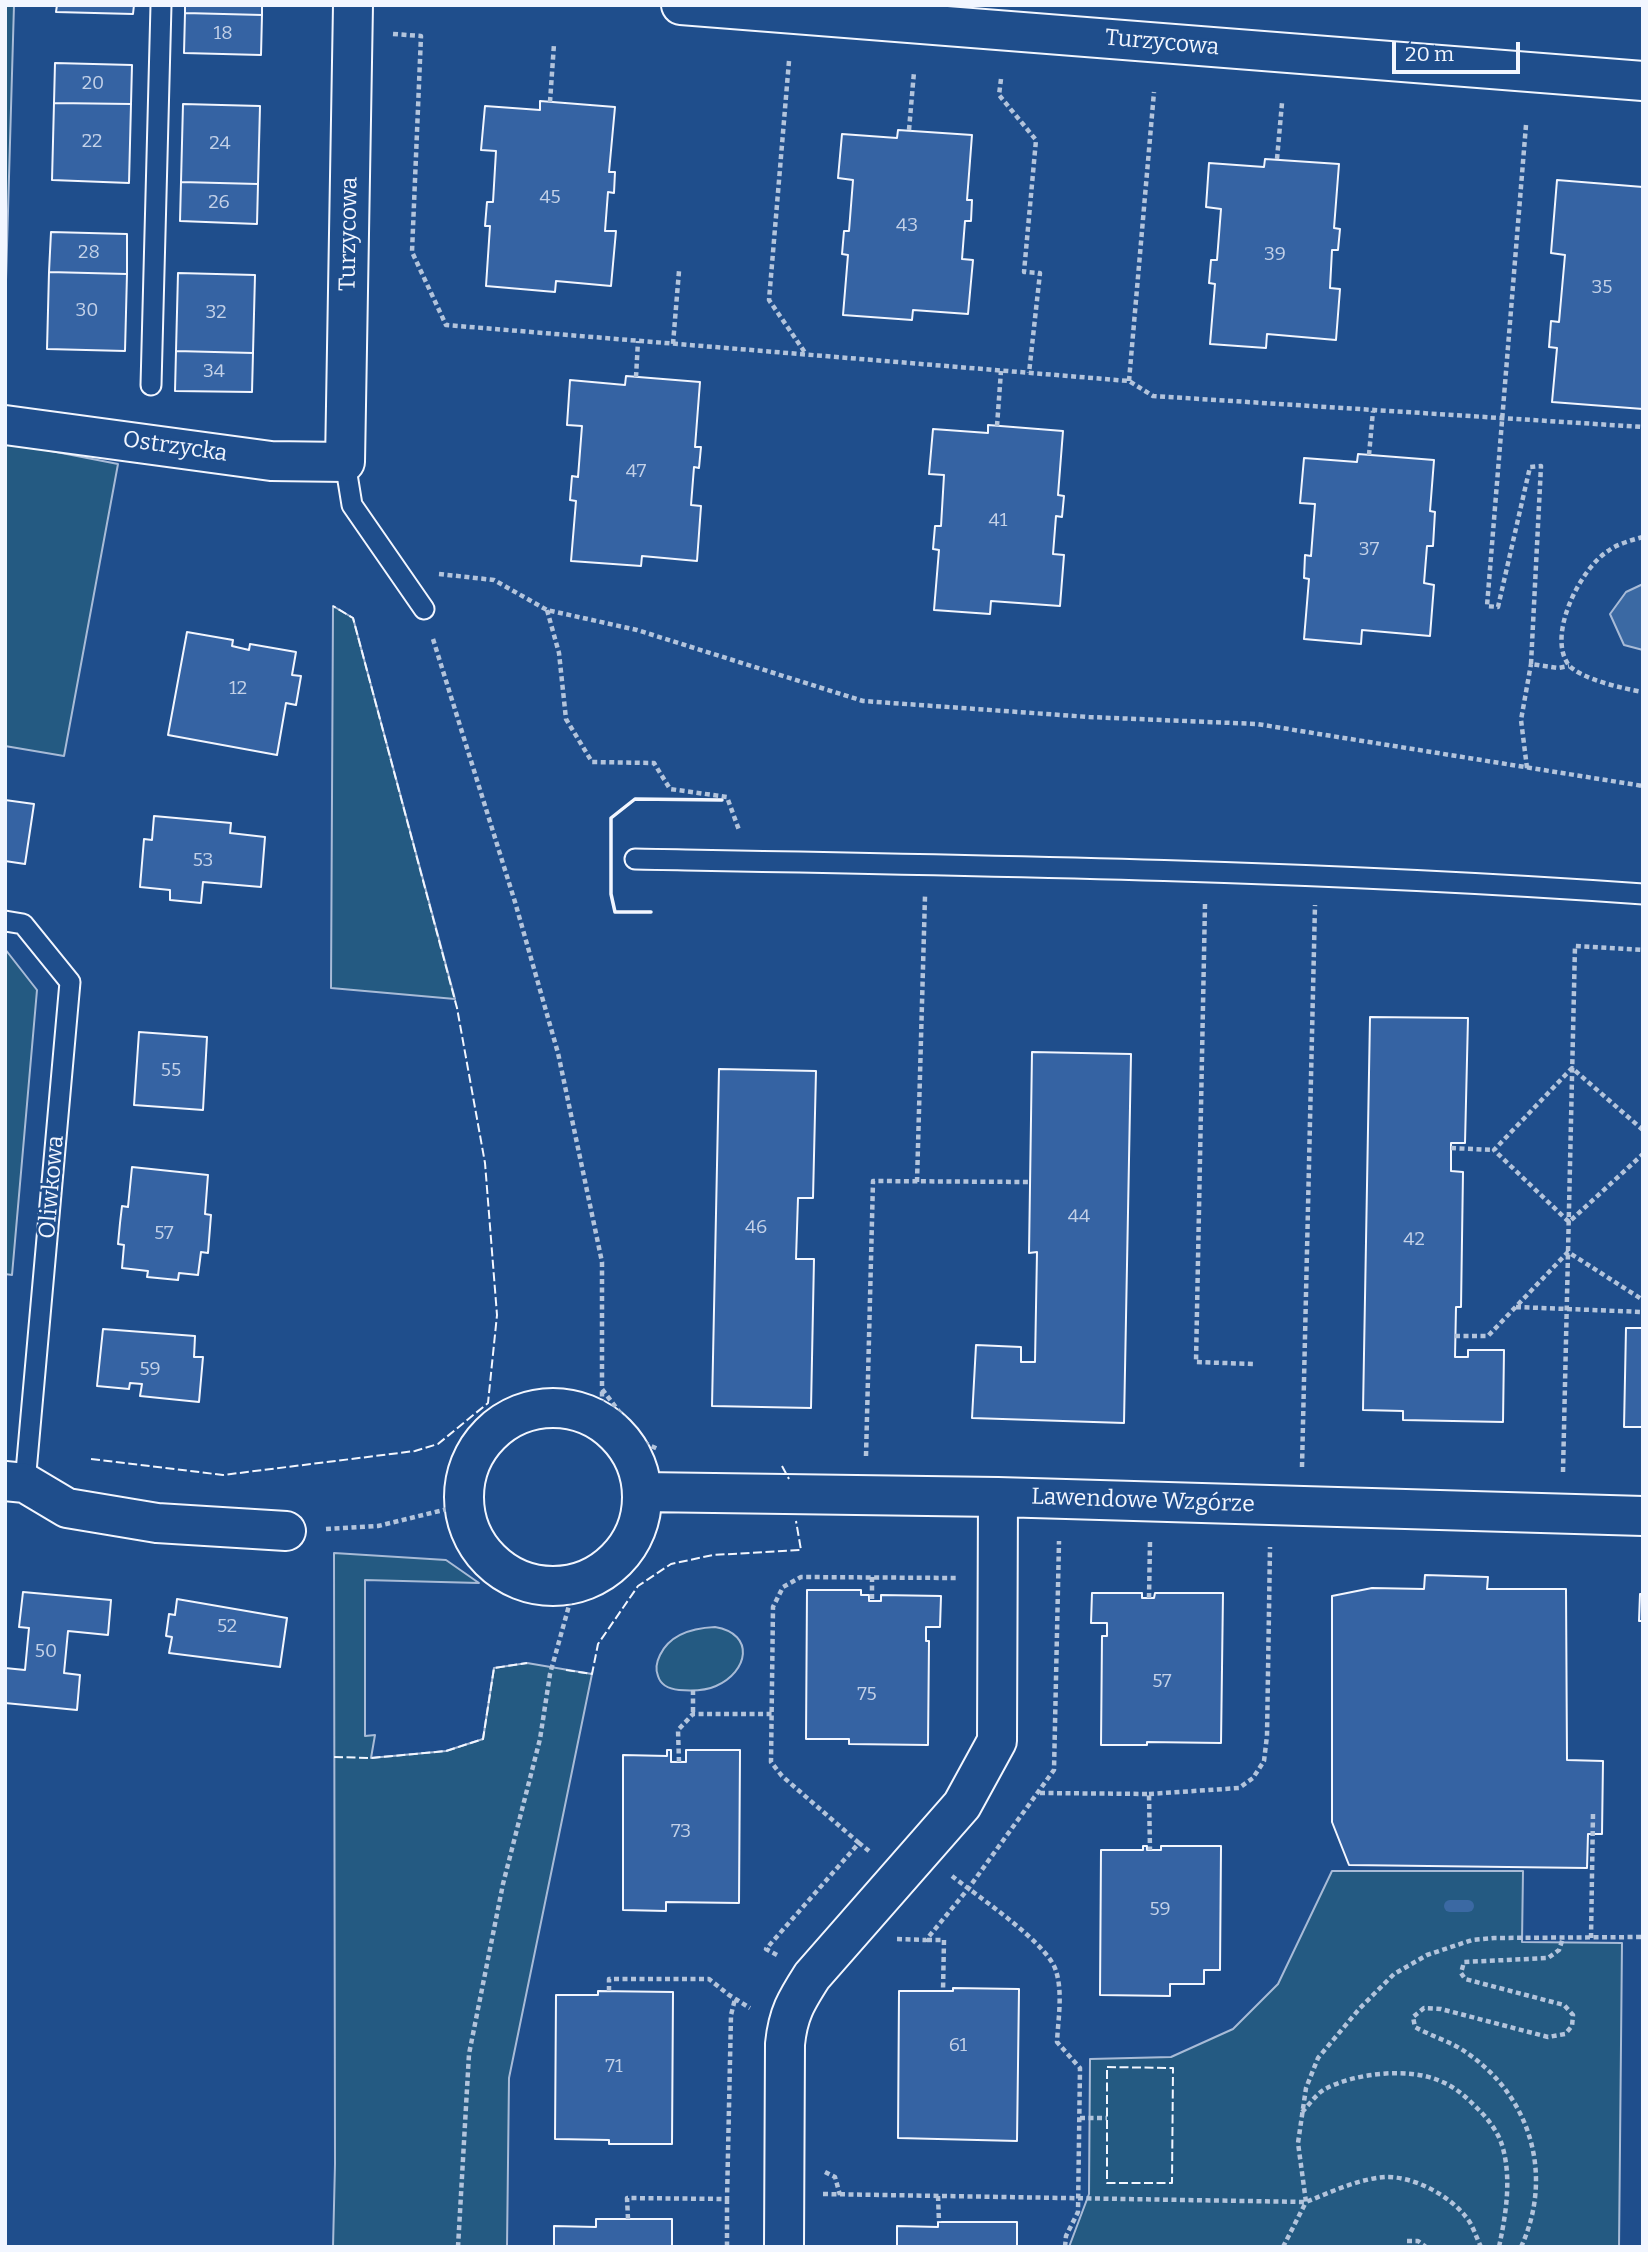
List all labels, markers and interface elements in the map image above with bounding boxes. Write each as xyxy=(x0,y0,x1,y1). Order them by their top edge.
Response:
house number: 18 xyxy=(213,23,233,45)
street label: Turzycowa xyxy=(1104,24,1220,62)
scale bar xyxy=(1396,28,1524,72)
text: 20 m xyxy=(1405,41,1454,67)
house number: 20 xyxy=(82,73,104,95)
house number: 22 xyxy=(82,131,102,153)
house number: 24 xyxy=(209,133,231,155)
street label: Turzycowa xyxy=(334,177,364,291)
house number: 45 xyxy=(539,187,561,209)
house number: 26 xyxy=(208,192,230,214)
house number: 43 xyxy=(896,215,918,237)
house number: 28 xyxy=(78,242,100,264)
house number: 39 xyxy=(1264,244,1286,266)
house number: 35 xyxy=(1592,277,1612,299)
house number: 30 xyxy=(75,300,99,322)
house number: 32 xyxy=(205,302,227,324)
house number: 34 xyxy=(203,361,225,383)
street label: Ostrzycka xyxy=(121,426,229,468)
house number: 47 xyxy=(626,461,646,483)
house number: 41 xyxy=(989,510,1007,532)
house number: 37 xyxy=(1359,539,1379,561)
house number: 12 xyxy=(229,678,247,700)
house number: 53 xyxy=(193,850,213,872)
house number: 55 xyxy=(161,1060,181,1082)
street label: Oliwkowa xyxy=(34,1134,70,1240)
house number: 44 xyxy=(1068,1206,1090,1228)
house number: 46 xyxy=(745,1217,767,1239)
house number: 57 xyxy=(154,1223,174,1245)
house number: 42 xyxy=(1403,1229,1425,1251)
house number: 59 xyxy=(139,1359,161,1381)
street label: Lawendowe Wzgórze xyxy=(1031,1483,1255,1519)
house number: 52 xyxy=(217,1616,237,1638)
house number: 50 xyxy=(35,1641,57,1663)
house number: 57 xyxy=(1152,1671,1172,1693)
house number: 75 xyxy=(857,1684,877,1706)
house number: 73 xyxy=(671,1821,691,1843)
house number: 59 xyxy=(1149,1899,1171,1921)
house number: 61 xyxy=(949,2035,967,2057)
house number: 71 xyxy=(605,2056,623,2078)

